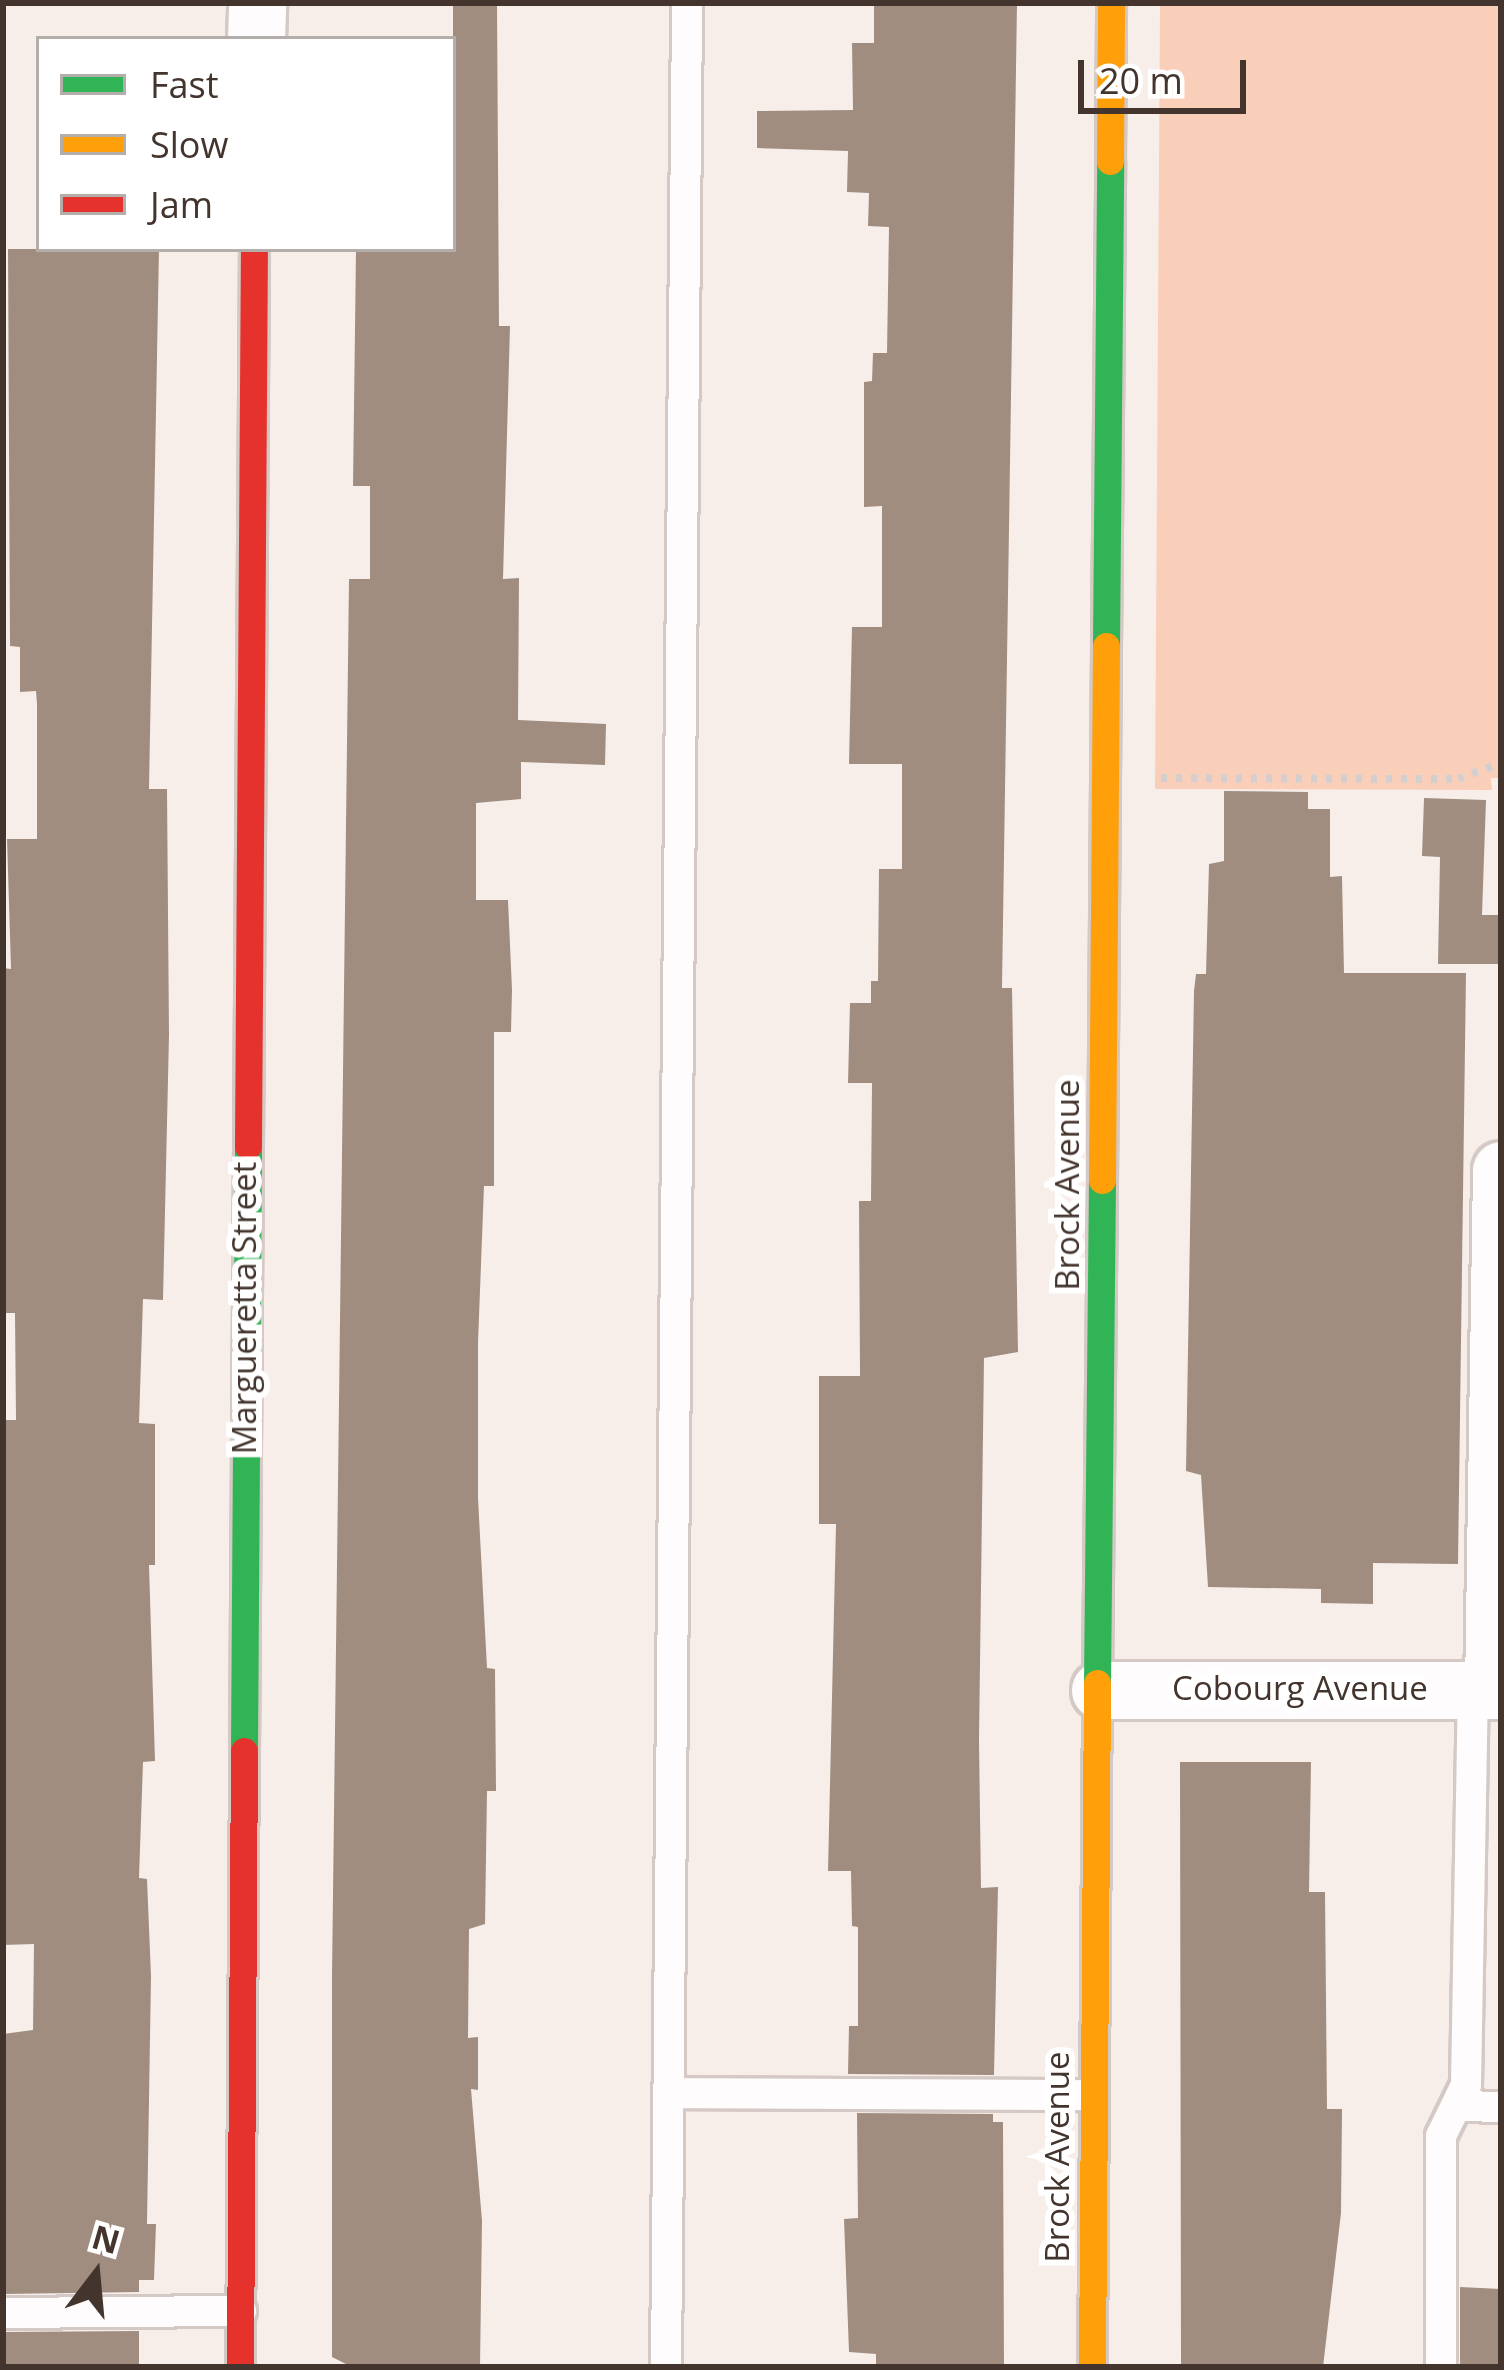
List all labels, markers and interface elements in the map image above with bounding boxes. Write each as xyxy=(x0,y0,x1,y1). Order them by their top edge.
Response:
legend xyxy=(36,36,456,252)
scale bar xyxy=(1084,36,1252,110)
text: 20 m xyxy=(1099,56,1183,105)
text: Fast xyxy=(150,60,219,109)
text: Slow xyxy=(150,120,228,169)
text: Jam xyxy=(150,180,213,229)
street label: Brock Avenue xyxy=(1047,1079,1087,1291)
street label: Margueretta Street xyxy=(224,1162,264,1454)
street label: Cobourg Avenue xyxy=(1172,1668,1428,1708)
street label: Brock Avenue xyxy=(1037,2051,1077,2263)
north arrow xyxy=(36,2214,156,2334)
text: N xyxy=(87,2214,125,2264)

